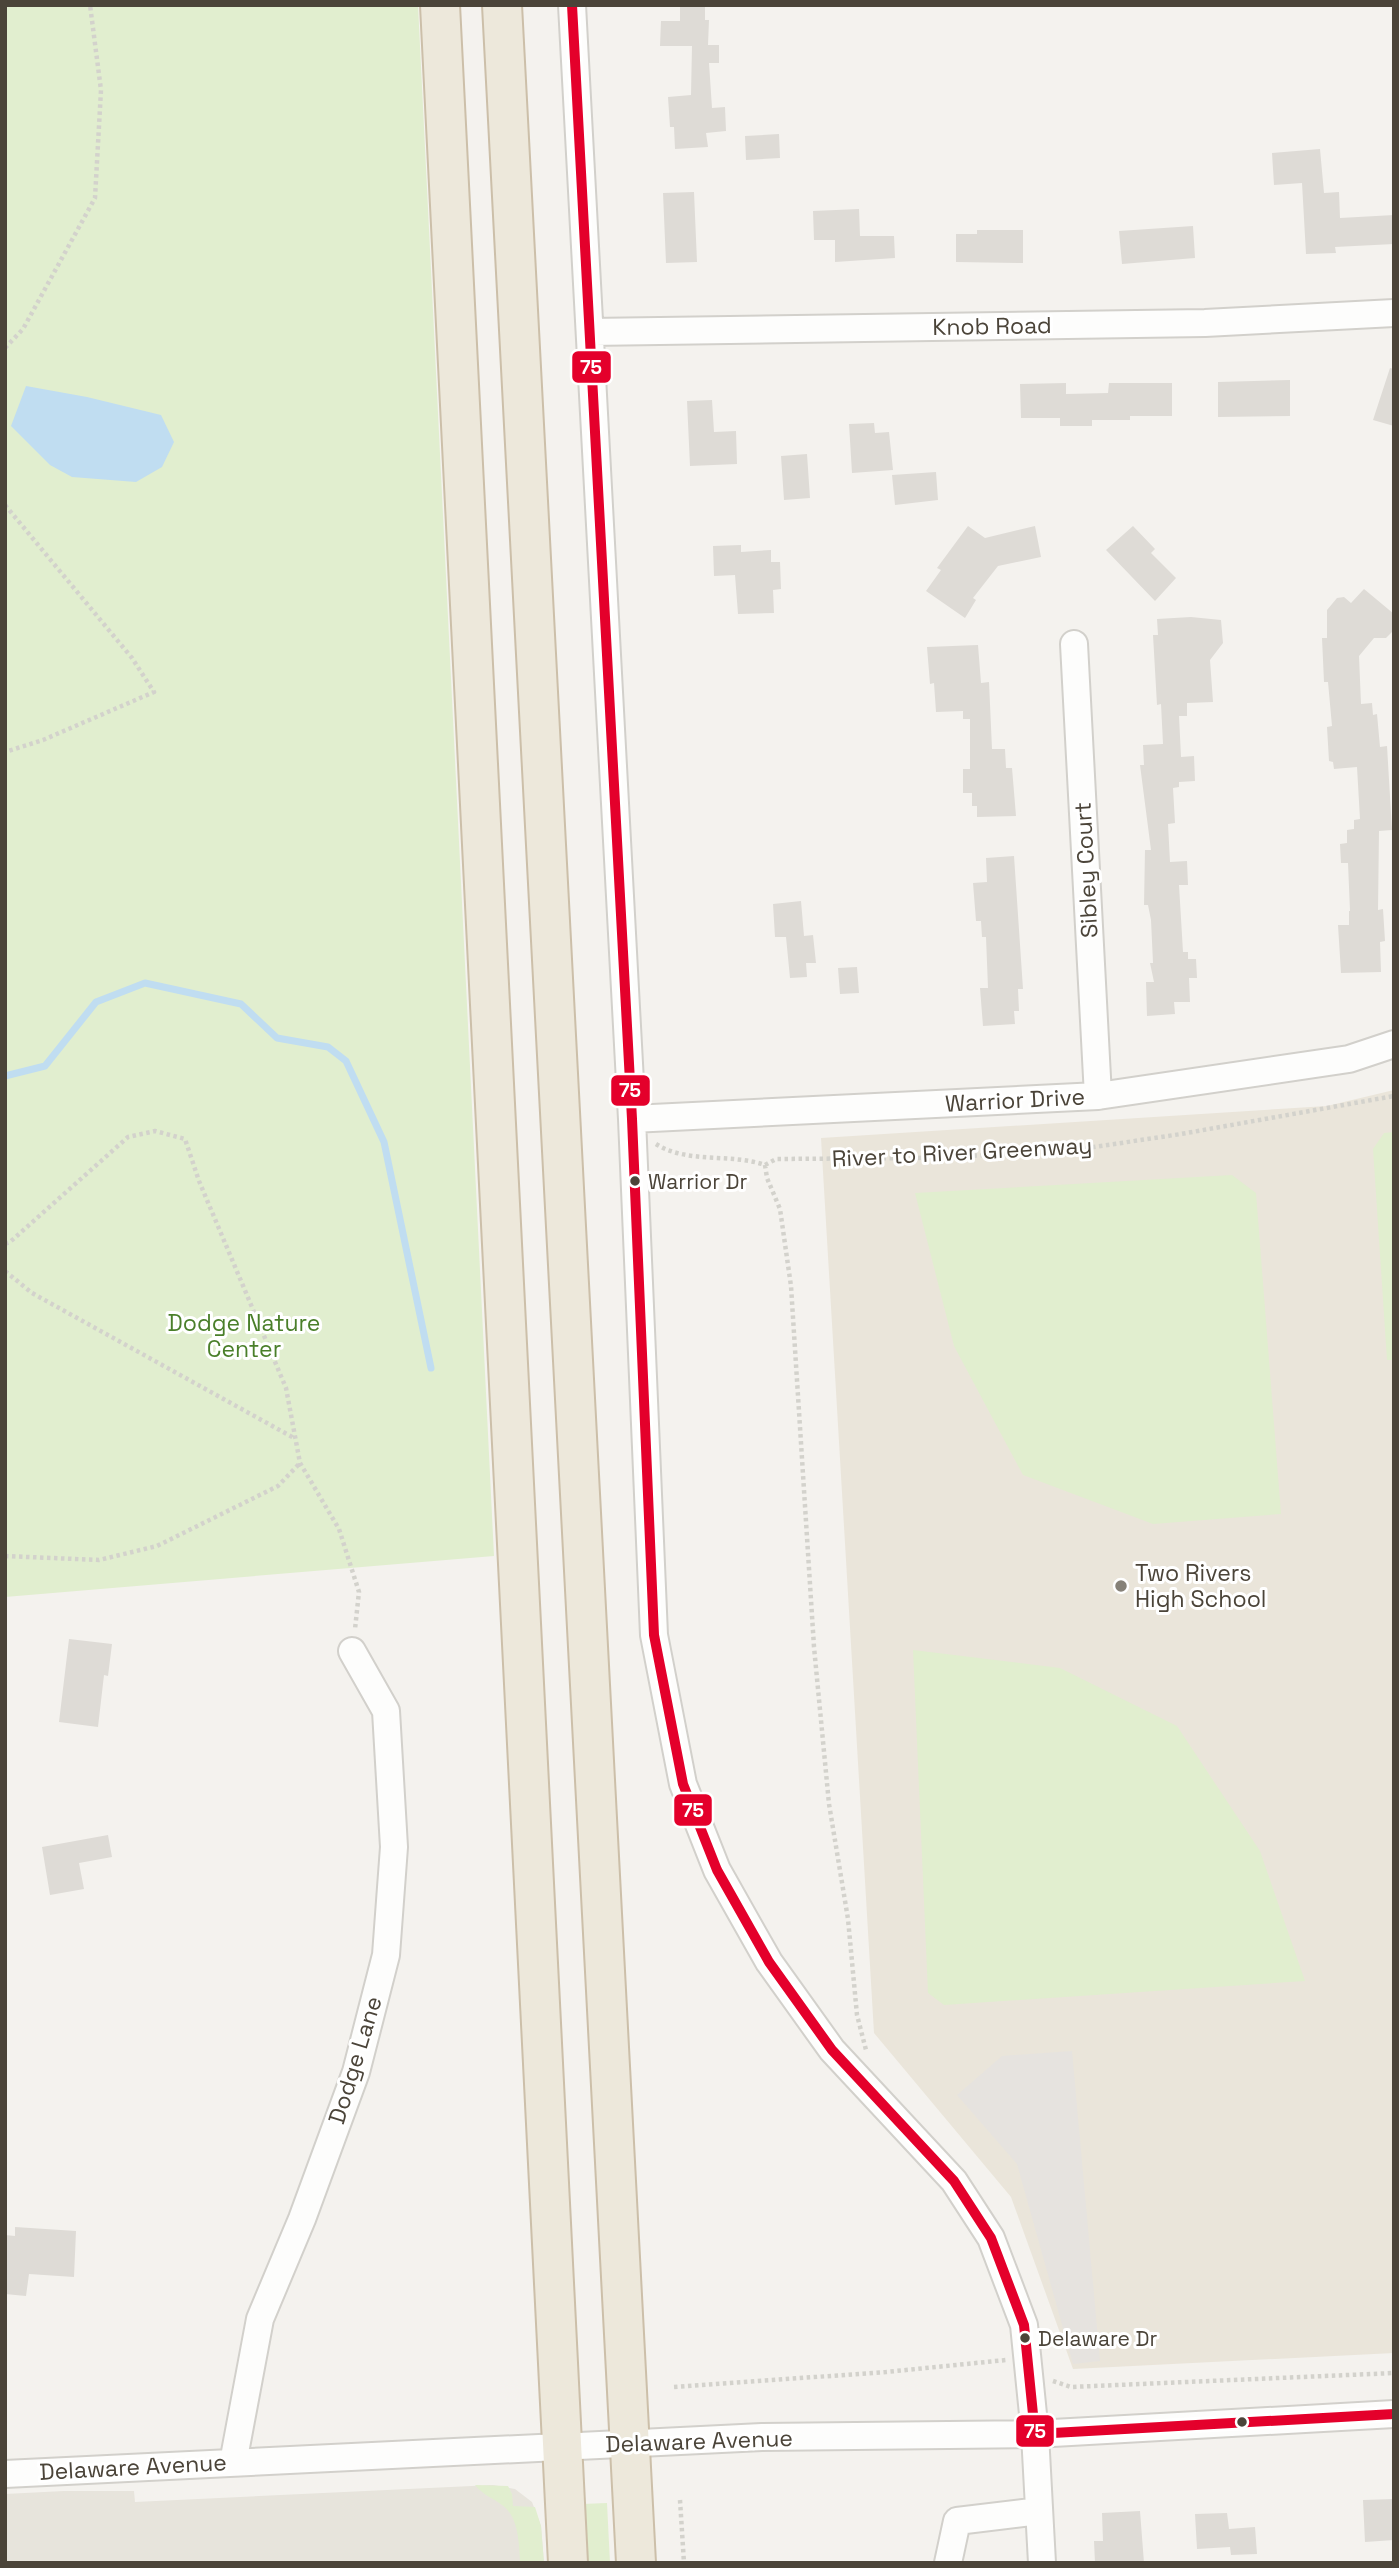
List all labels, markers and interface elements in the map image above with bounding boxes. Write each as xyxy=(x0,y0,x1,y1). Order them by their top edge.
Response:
street label: Knob Road xyxy=(932,310,1052,342)
line badge: 75 xyxy=(571,350,612,384)
text: 75 xyxy=(580,355,602,380)
street label: Sibley Court xyxy=(1067,801,1105,939)
line badge: 75 xyxy=(610,1074,651,1107)
text: 75 xyxy=(619,1078,641,1103)
street label: Warrior Drive xyxy=(944,1081,1086,1119)
street label: River to River Greenway xyxy=(831,1130,1093,1174)
place label: Warrior Dr xyxy=(648,1168,747,1195)
marker: Warrior Dr xyxy=(628,1174,642,1188)
park label: Dodge Nature Center xyxy=(168,1308,320,1364)
place label: Two Rivers High School xyxy=(1135,1558,1267,1614)
marker: Two Rivers High School xyxy=(1113,1578,1129,1594)
line badge: 75 xyxy=(673,1793,713,1827)
text: 75 xyxy=(682,1798,704,1823)
street label: Dodge Lane xyxy=(321,1992,389,2128)
place label: Delaware Dr xyxy=(1038,2325,1157,2352)
marker: Delaware Dr xyxy=(1018,2331,1032,2345)
line badge: 75 xyxy=(1015,2414,1055,2448)
unlabelled marker xyxy=(1235,2415,1249,2429)
text: 75 xyxy=(1024,2419,1046,2444)
street label: Delaware Avenue xyxy=(605,2423,793,2459)
street label: Delaware Avenue xyxy=(39,2447,227,2487)

